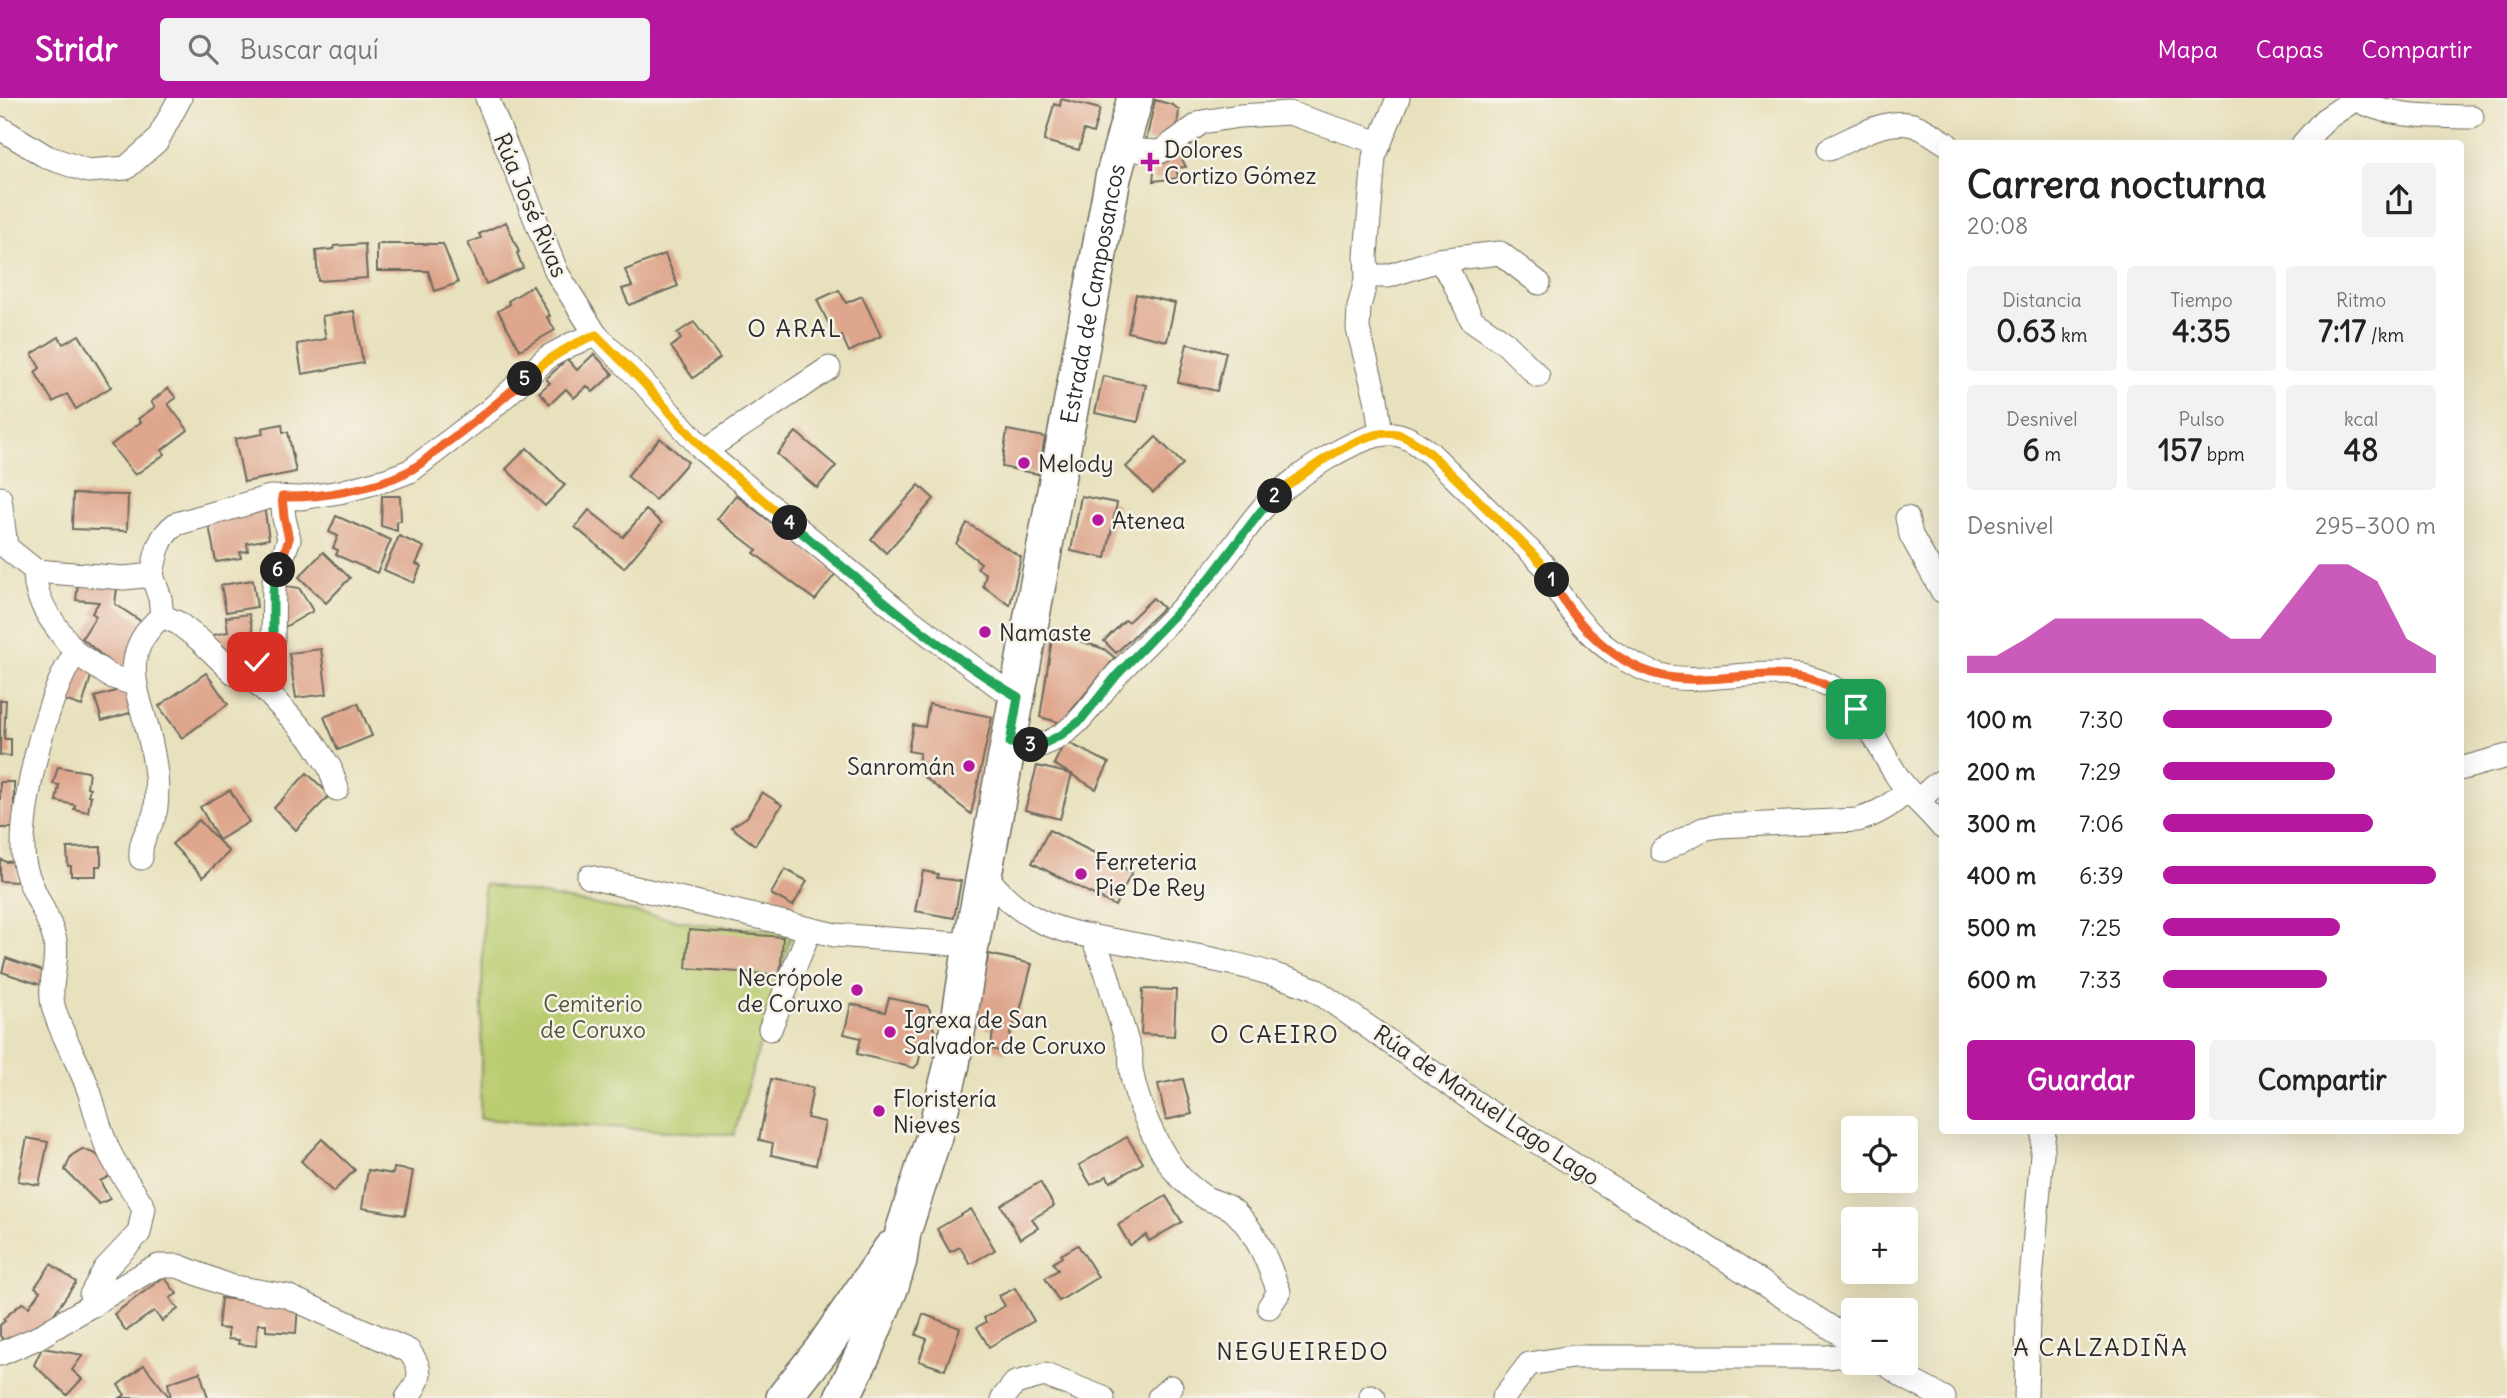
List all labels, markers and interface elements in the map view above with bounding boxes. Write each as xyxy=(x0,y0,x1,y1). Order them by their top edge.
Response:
search box xyxy=(160,18,650,81)
text: Stridr xyxy=(35,28,118,70)
icon: search xyxy=(184,30,222,68)
text: Buscar aquí xyxy=(240,33,378,66)
text: Mapa xyxy=(2157,34,2218,64)
text: Capas xyxy=(2256,34,2323,64)
text: Compartir xyxy=(2361,34,2472,64)
street label: Rúa José Rivas xyxy=(488,129,574,281)
place label: Dolores Cortizo Gómez xyxy=(1164,135,1316,190)
marker: Dolores Cortizo Gómez xyxy=(1142,154,1158,170)
street label: Estrada de Camposancos xyxy=(1053,160,1131,426)
text: Carrera nocturna xyxy=(1967,161,2266,208)
button: share xyxy=(2362,163,2436,237)
text: 20:08 xyxy=(1967,211,2028,240)
text: Distancia xyxy=(2002,288,2082,312)
text: Tiempo xyxy=(2170,288,2233,312)
text: Ritmo xyxy=(2336,288,2386,312)
text: 0.63 xyxy=(1996,312,2057,350)
text: 4:35 xyxy=(2172,312,2231,350)
text: 7:17 xyxy=(2318,312,2366,350)
district label: O ARAL xyxy=(747,313,843,343)
text: km xyxy=(2057,323,2087,347)
text: /km xyxy=(2366,323,2404,347)
pin: 5 xyxy=(508,362,542,396)
text: 5 xyxy=(519,366,530,390)
text: Desnivel xyxy=(2006,407,2077,431)
text: Pulso xyxy=(2178,407,2225,431)
text: kcal xyxy=(2344,407,2378,431)
text: 6 xyxy=(2023,431,2040,469)
text: 157 xyxy=(2158,431,2202,469)
text: 48 xyxy=(2344,431,2378,469)
text: m xyxy=(2040,442,2061,466)
text: bpm xyxy=(2202,442,2245,466)
place label: Melody xyxy=(1038,449,1114,478)
marker: Melody xyxy=(1016,455,1032,471)
pin: 2 xyxy=(1258,478,1292,514)
text: 2 xyxy=(1269,483,1280,507)
pin: 4 xyxy=(772,506,808,540)
place label: Atenea xyxy=(1112,506,1185,535)
text: 4 xyxy=(784,510,795,534)
text: Desnivel xyxy=(1967,511,2053,540)
text: 295–300 m xyxy=(2315,511,2436,540)
marker: Atenea xyxy=(1090,512,1106,528)
pin: 6 xyxy=(260,552,296,588)
text: 6 xyxy=(272,557,283,581)
pin: 1 xyxy=(1534,562,1570,598)
text: 1 xyxy=(1548,567,1555,591)
place label: Namaste xyxy=(999,618,1092,647)
marker: Namaste xyxy=(977,624,993,640)
pin xyxy=(227,632,287,692)
icon: check xyxy=(238,643,276,681)
pin xyxy=(1826,679,1886,739)
icon: arrive xyxy=(1837,690,1875,728)
text: 100 m xyxy=(1967,705,2032,734)
text: 7:30 xyxy=(2079,705,2124,734)
pin: 3 xyxy=(1014,728,1048,762)
text: 3 xyxy=(1025,732,1036,756)
place label: Sanromán xyxy=(847,752,955,781)
text: 200 m xyxy=(1967,757,2036,786)
text: 7:29 xyxy=(2079,757,2121,786)
marker: Sanromán xyxy=(961,758,977,774)
text: 300 m xyxy=(1967,809,2036,838)
text: 7:06 xyxy=(2079,809,2124,838)
place label: Ferreteria Pie De Rey xyxy=(1095,847,1206,902)
text: 400 m xyxy=(1967,861,2036,890)
text: 6:39 xyxy=(2079,861,2124,890)
marker: Ferreteria Pie De Rey xyxy=(1073,866,1089,882)
text: 500 m xyxy=(1967,913,2036,942)
text: 7:25 xyxy=(2079,913,2121,942)
place label: Necrópole de Coruxo xyxy=(737,963,843,1018)
text: 600 m xyxy=(1967,965,2036,994)
text: 7:33 xyxy=(2079,965,2122,994)
marker: Necrópole de Coruxo xyxy=(849,982,865,998)
park label: Cemiterio de Coruxo xyxy=(540,989,646,1044)
place label: Igrexa de San Salvador de Coruxo xyxy=(904,1005,1106,1060)
street label: Rúa de Manuel Lago Lago xyxy=(1368,1018,1606,1192)
district label: O CAEIRO xyxy=(1210,1019,1340,1049)
marker: Igrexa de San Salvador de Coruxo xyxy=(882,1024,898,1040)
button: Guardar xyxy=(1967,1040,2195,1120)
button: Compartir xyxy=(2209,1040,2436,1120)
place label: Floristería Nieves xyxy=(893,1084,997,1139)
marker: Floristería Nieves xyxy=(871,1103,887,1119)
map controls xyxy=(1841,1116,1918,1375)
button: locate xyxy=(1841,1116,1918,1193)
button: + xyxy=(1841,1207,1918,1284)
button: − xyxy=(1841,1298,1918,1375)
district label: A CALZADIÑA xyxy=(2013,1332,2189,1362)
district label: NEGUEIREDO xyxy=(1216,1336,1390,1366)

